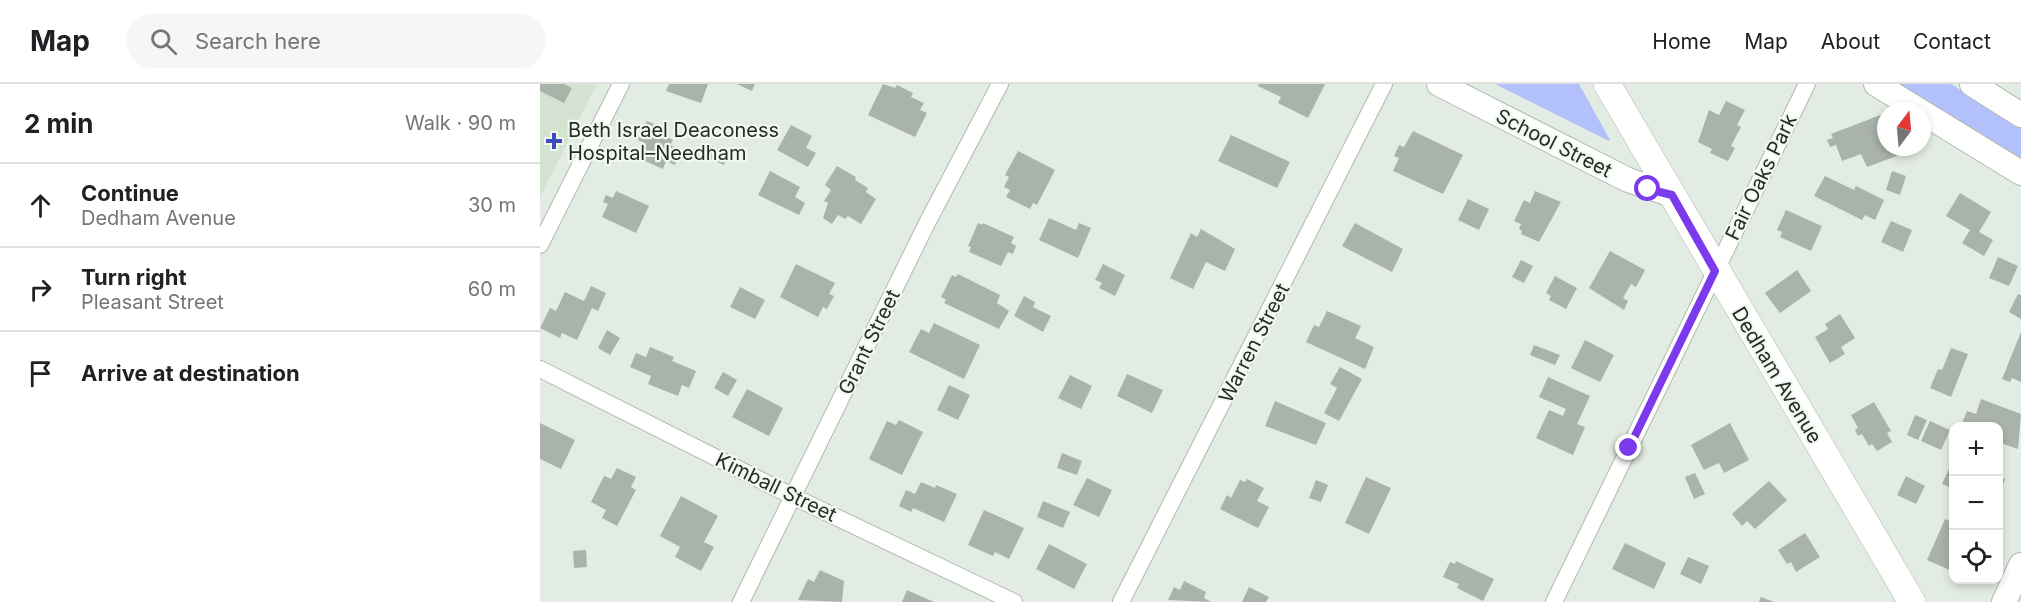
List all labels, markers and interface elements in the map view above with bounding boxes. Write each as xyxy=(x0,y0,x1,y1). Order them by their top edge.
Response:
search box xyxy=(126,14,546,68)
text: Map xyxy=(30,24,90,58)
icon: search xyxy=(147,25,180,58)
text: Search here xyxy=(195,28,321,54)
text: Home xyxy=(1652,29,1711,54)
text: Map xyxy=(1744,29,1788,54)
text: About xyxy=(1821,29,1880,54)
text: Contact xyxy=(1913,29,1991,54)
north arrow xyxy=(1877,102,1931,156)
street label: School Street xyxy=(1492,103,1616,183)
text: 2 min xyxy=(24,108,94,139)
street label: Fair Oaks Park xyxy=(1720,110,1802,244)
text: Walk · 90 m xyxy=(405,111,516,135)
place label: Beth Israel Deaconess Hospital–Needham xyxy=(568,118,779,165)
marker: Beth Israel Deaconess Hospital–Needham xyxy=(545,132,563,150)
route start xyxy=(1634,175,1660,201)
text: Continue xyxy=(81,180,179,206)
icon: ahead xyxy=(24,189,57,222)
text: 30 m xyxy=(468,193,516,217)
text: Dedham Avenue xyxy=(81,206,236,230)
text: Turn right xyxy=(81,264,187,290)
icon: right xyxy=(24,273,57,306)
text: 60 m xyxy=(468,277,516,301)
street label: Warren Street xyxy=(1214,279,1295,407)
street label: Grant Street xyxy=(833,285,905,399)
text: Pleasant Street xyxy=(81,290,224,314)
street label: Dedham Avenue xyxy=(1727,302,1827,448)
icon: arrive xyxy=(24,357,57,390)
text: Arrive at destination xyxy=(81,360,300,386)
map controls xyxy=(1949,422,2003,584)
button: + xyxy=(1949,422,2003,476)
route end xyxy=(1615,434,1641,460)
street label: Kimball Street xyxy=(712,447,841,527)
button: − xyxy=(1949,476,2003,530)
button: locate xyxy=(1949,530,2003,584)

